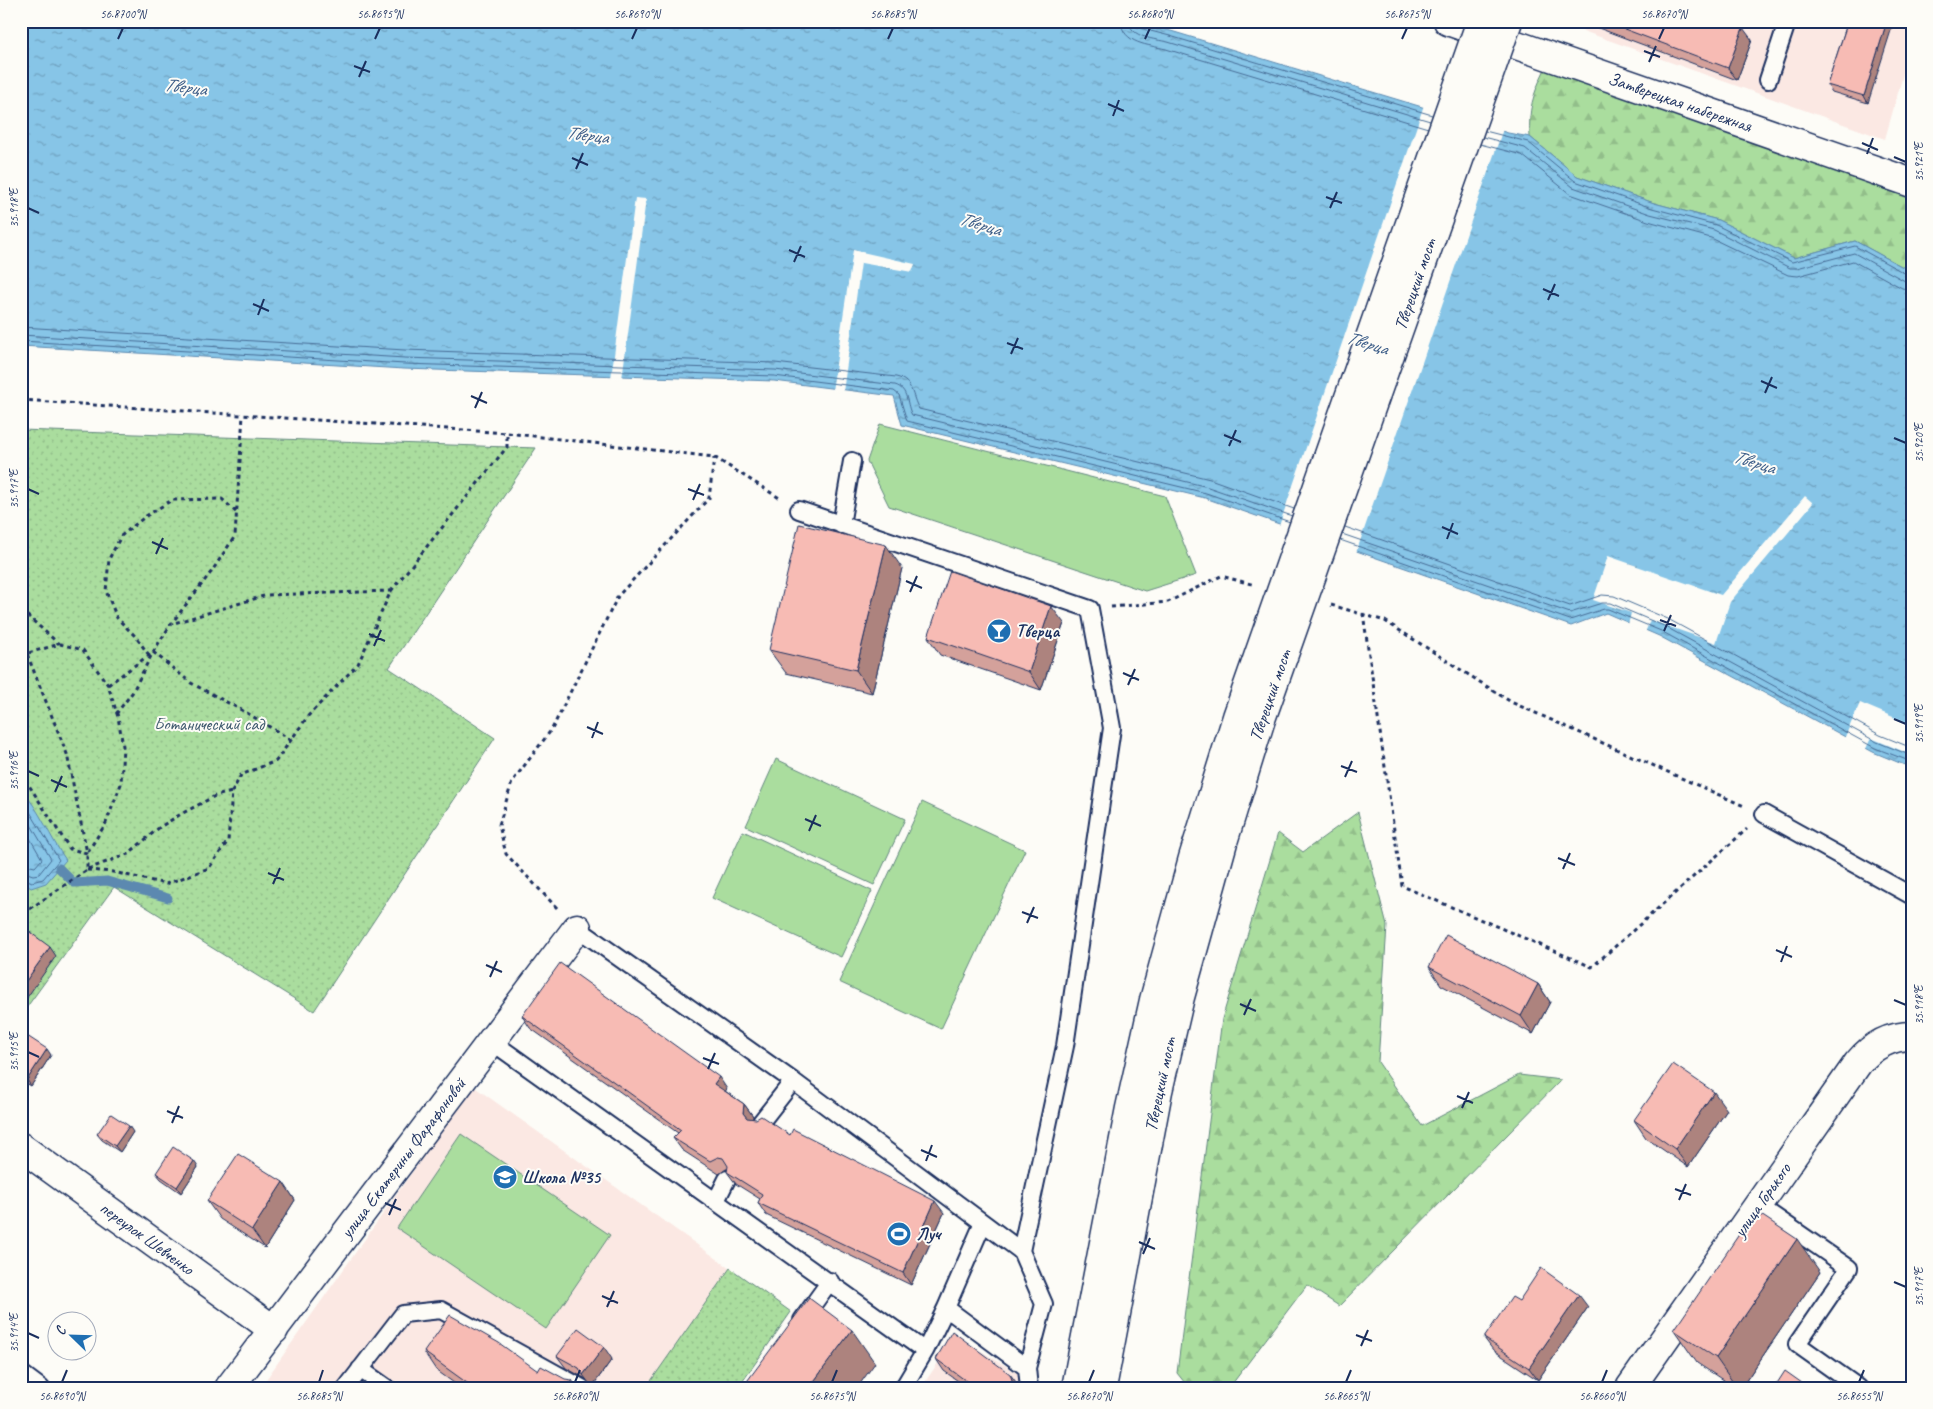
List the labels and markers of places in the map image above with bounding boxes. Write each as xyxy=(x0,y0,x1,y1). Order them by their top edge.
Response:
bar icon: Тверца xyxy=(986,618,1012,644)
place label: Тверца xyxy=(1016,620,1061,642)
school or university icon: Школа №35 xyxy=(492,1164,518,1190)
place label: Школа №35 xyxy=(522,1166,602,1188)
sports icon: Луч xyxy=(886,1221,912,1247)
place label: Луч xyxy=(916,1223,943,1245)

